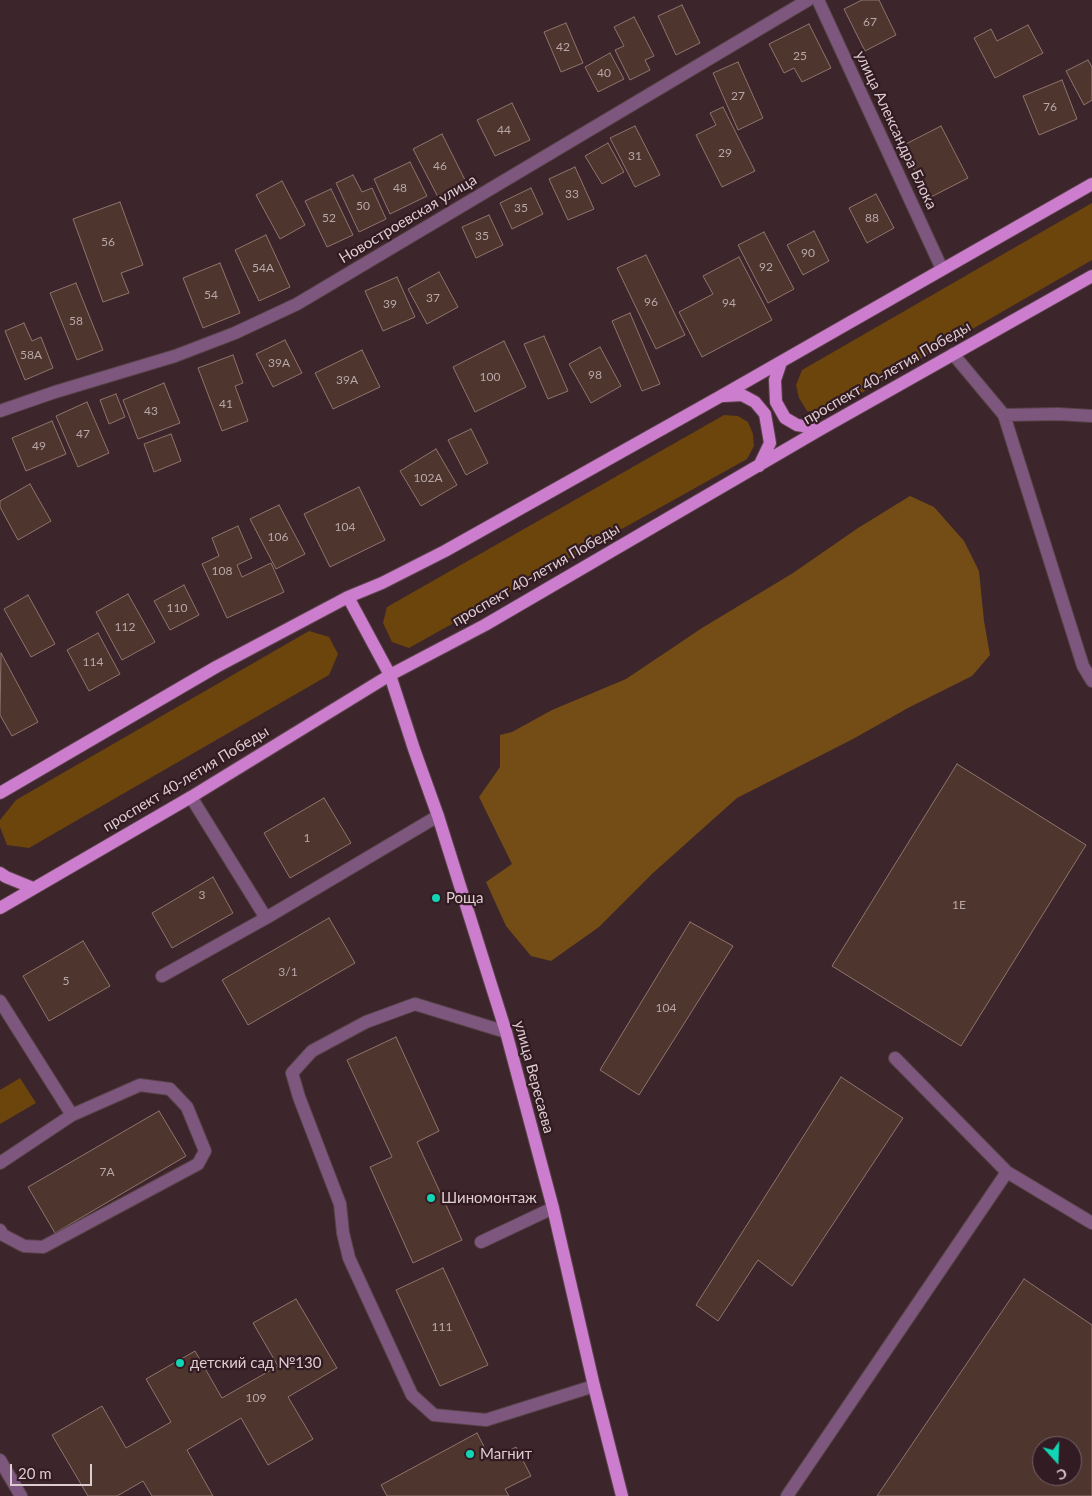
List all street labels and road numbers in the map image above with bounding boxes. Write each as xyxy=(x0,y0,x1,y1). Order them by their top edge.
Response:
street label: улица Александра Блока xyxy=(851,48,941,212)
street label: Новостроевская улица xyxy=(336,171,480,267)
street label: проспект 40-летия Победы xyxy=(800,318,974,428)
street label: проспект 40-летия Победы xyxy=(449,520,623,630)
street label: проспект 40-летия Победы xyxy=(100,722,272,836)
street label: улица Вересаева xyxy=(510,1019,558,1135)

